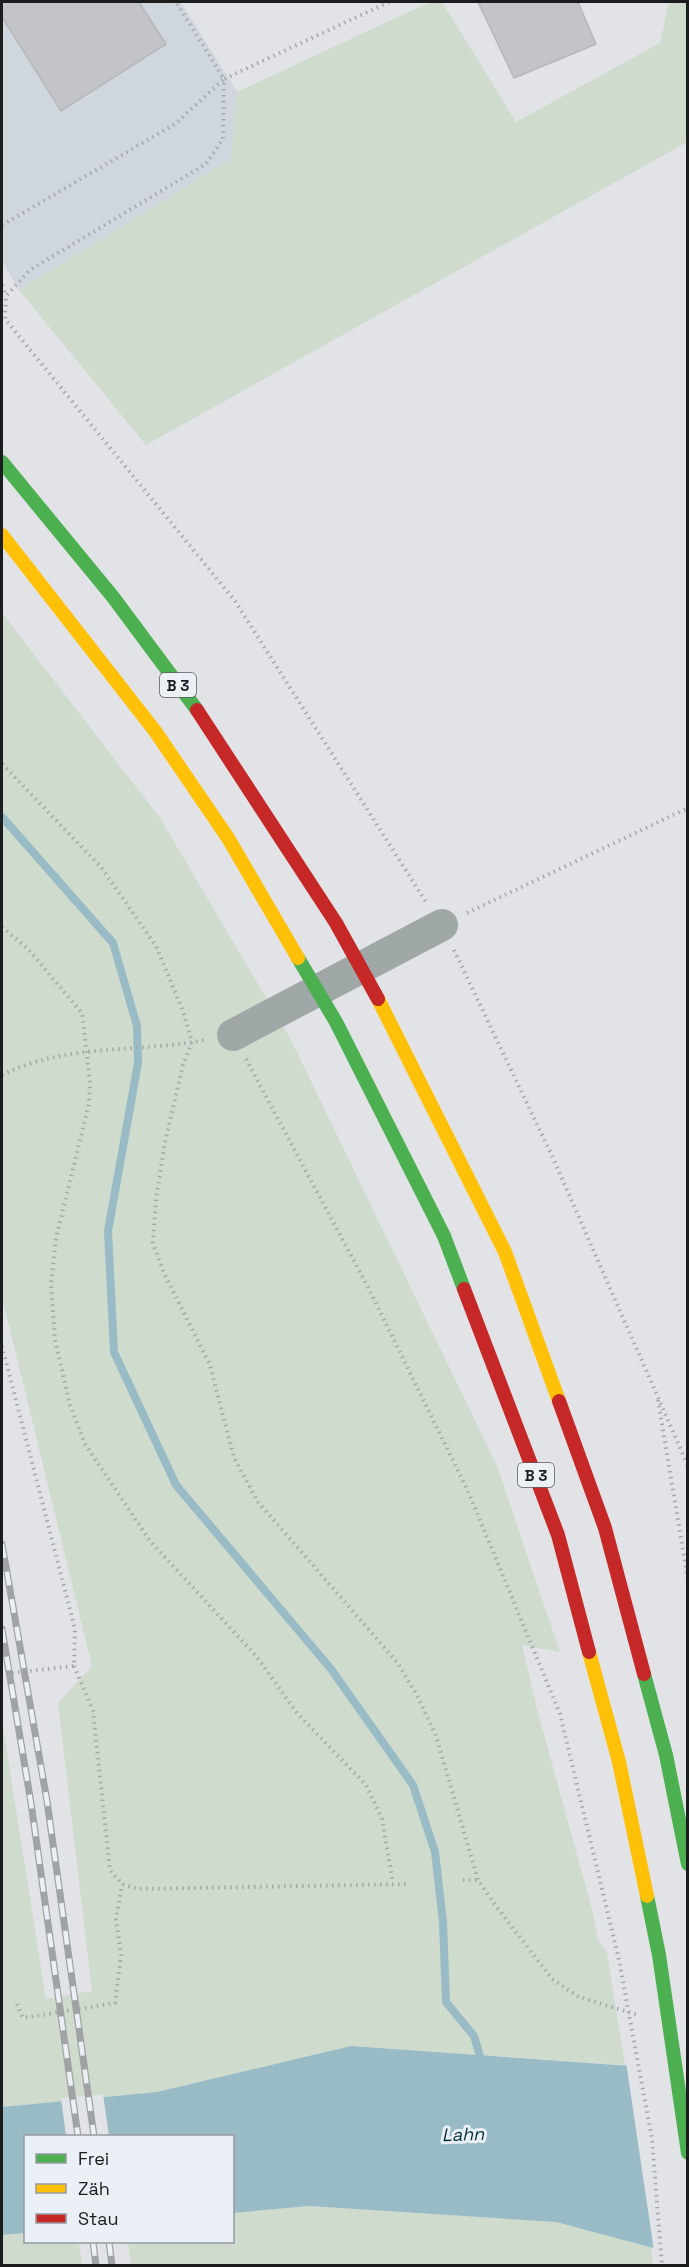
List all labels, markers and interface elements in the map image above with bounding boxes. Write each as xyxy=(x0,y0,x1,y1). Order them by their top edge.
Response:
road number: B 3 xyxy=(160,673,196,697)
road number: B 3 xyxy=(518,1463,554,1487)
water label: Lahn xyxy=(441,2122,485,2146)
legend xyxy=(24,2135,234,2243)
text: Frei xyxy=(78,2147,109,2170)
text: Zäh xyxy=(78,2177,110,2200)
text: Stau xyxy=(78,2207,118,2230)

